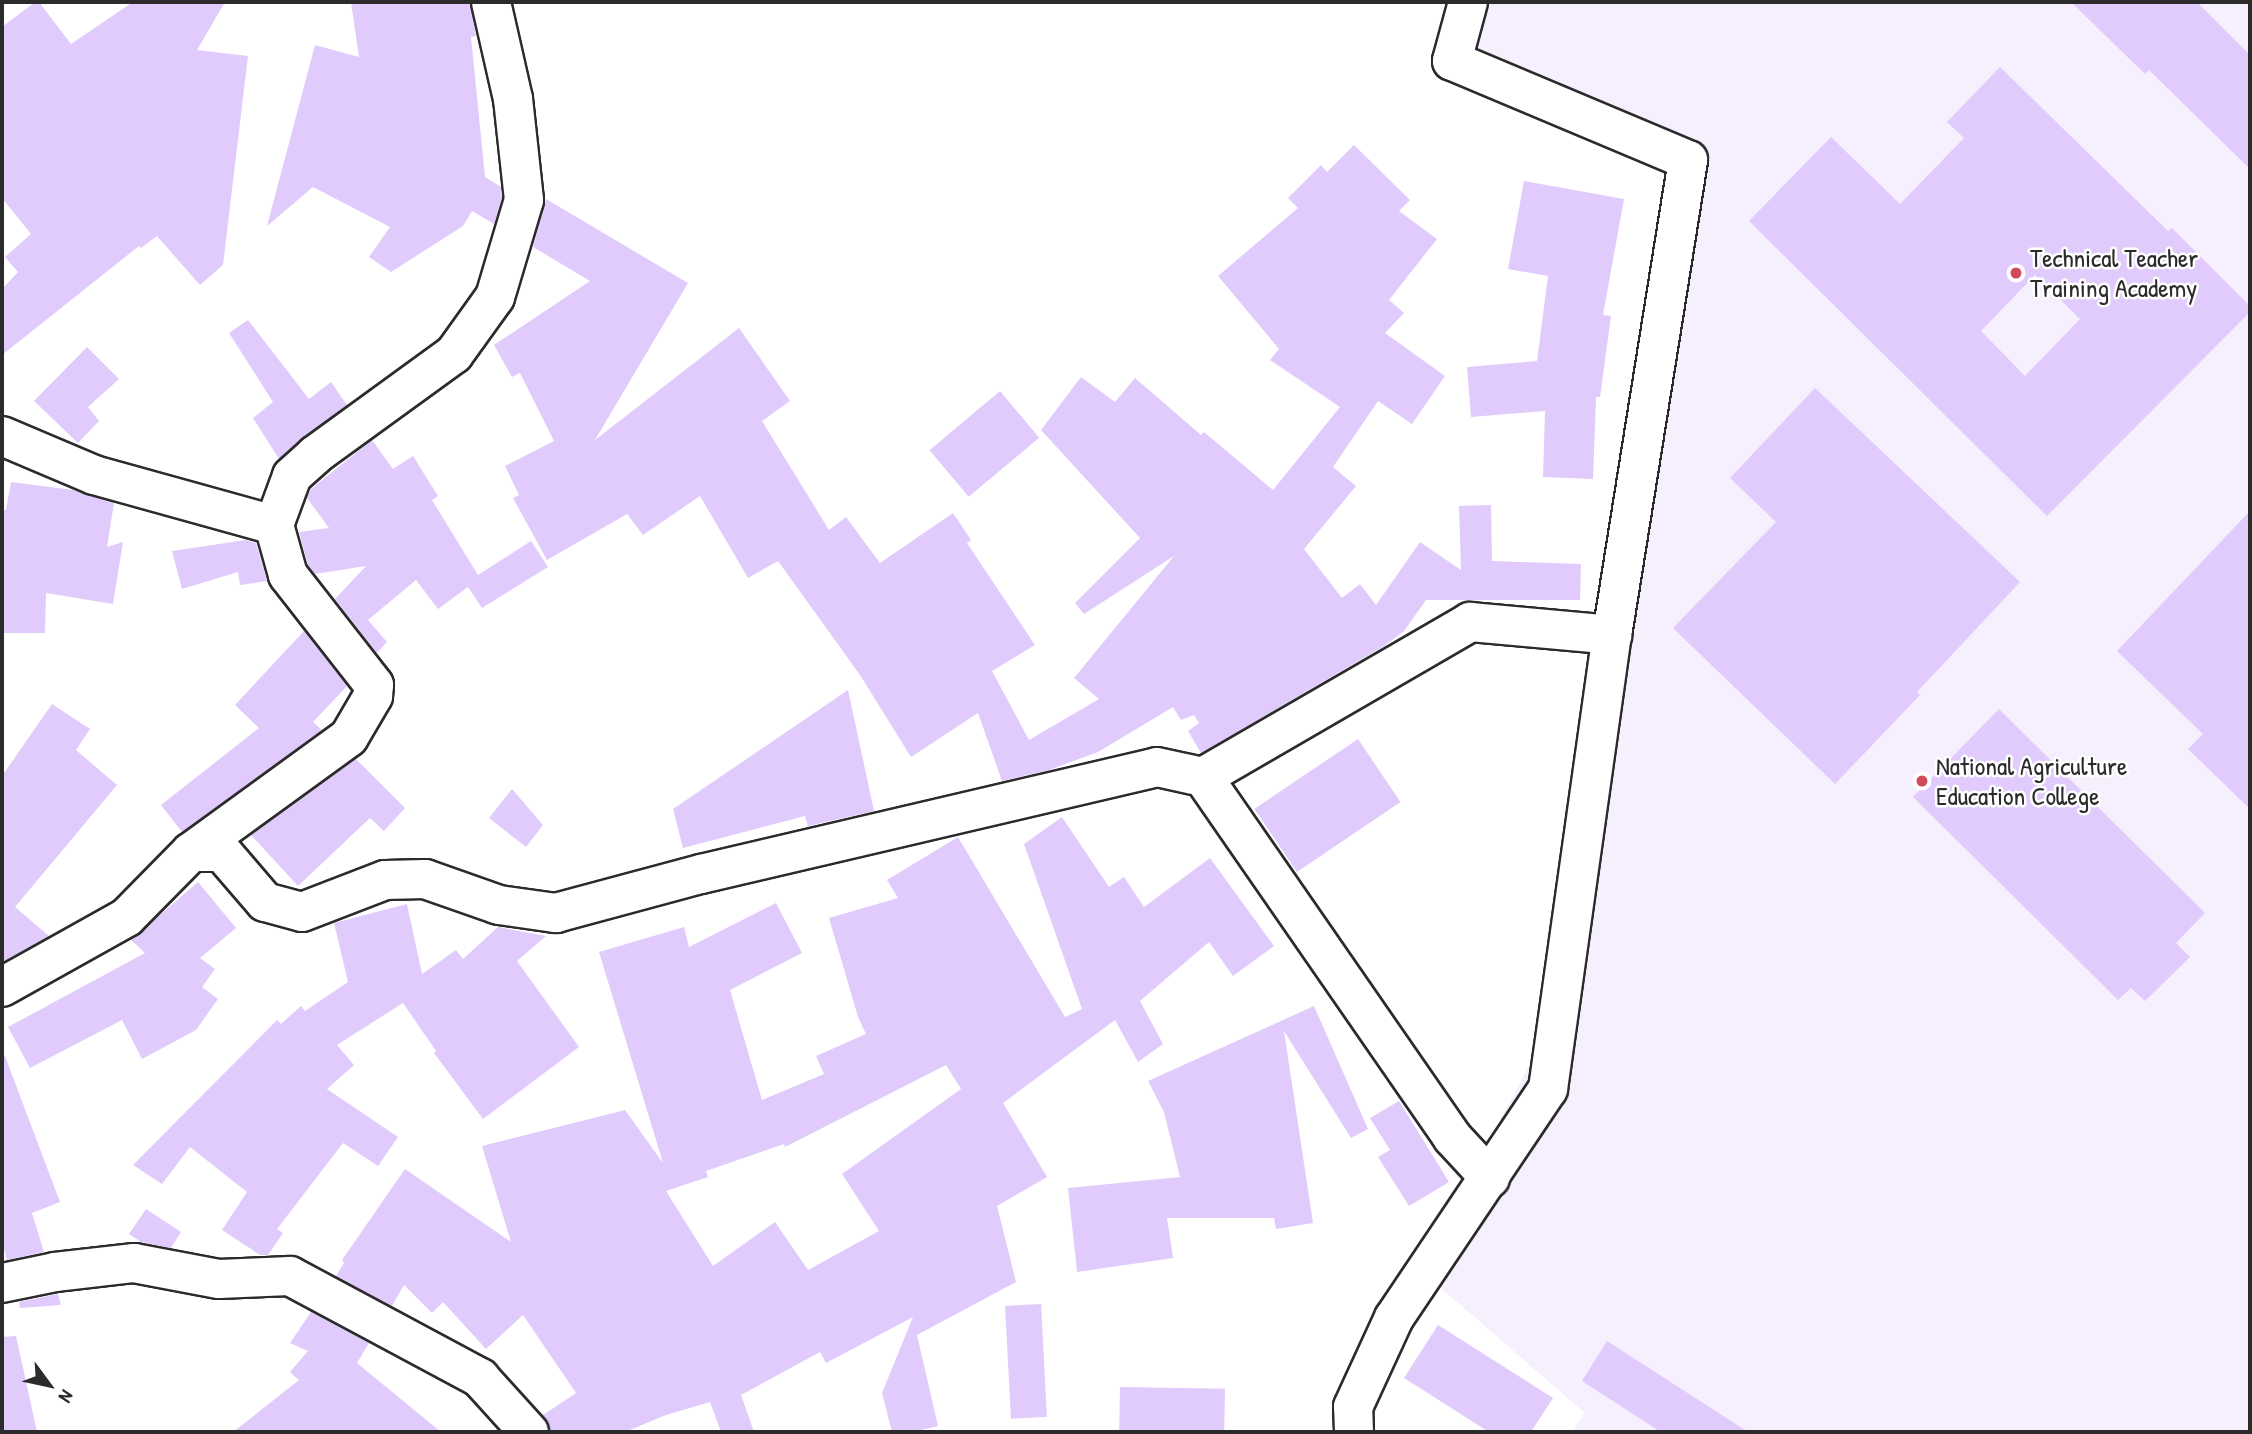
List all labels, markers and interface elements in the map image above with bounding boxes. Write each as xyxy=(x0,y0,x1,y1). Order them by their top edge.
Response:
place label: Technical Teacher Training Academy xyxy=(2030,242,2198,304)
marker: Technical Teacher Training Academy xyxy=(2008,265,2024,281)
place label: National Agriculture Education College xyxy=(1936,750,2127,812)
marker: National Agriculture Education College xyxy=(1914,773,1930,789)
north arrow xyxy=(14,1350,84,1420)
text: N xyxy=(53,1385,80,1408)

